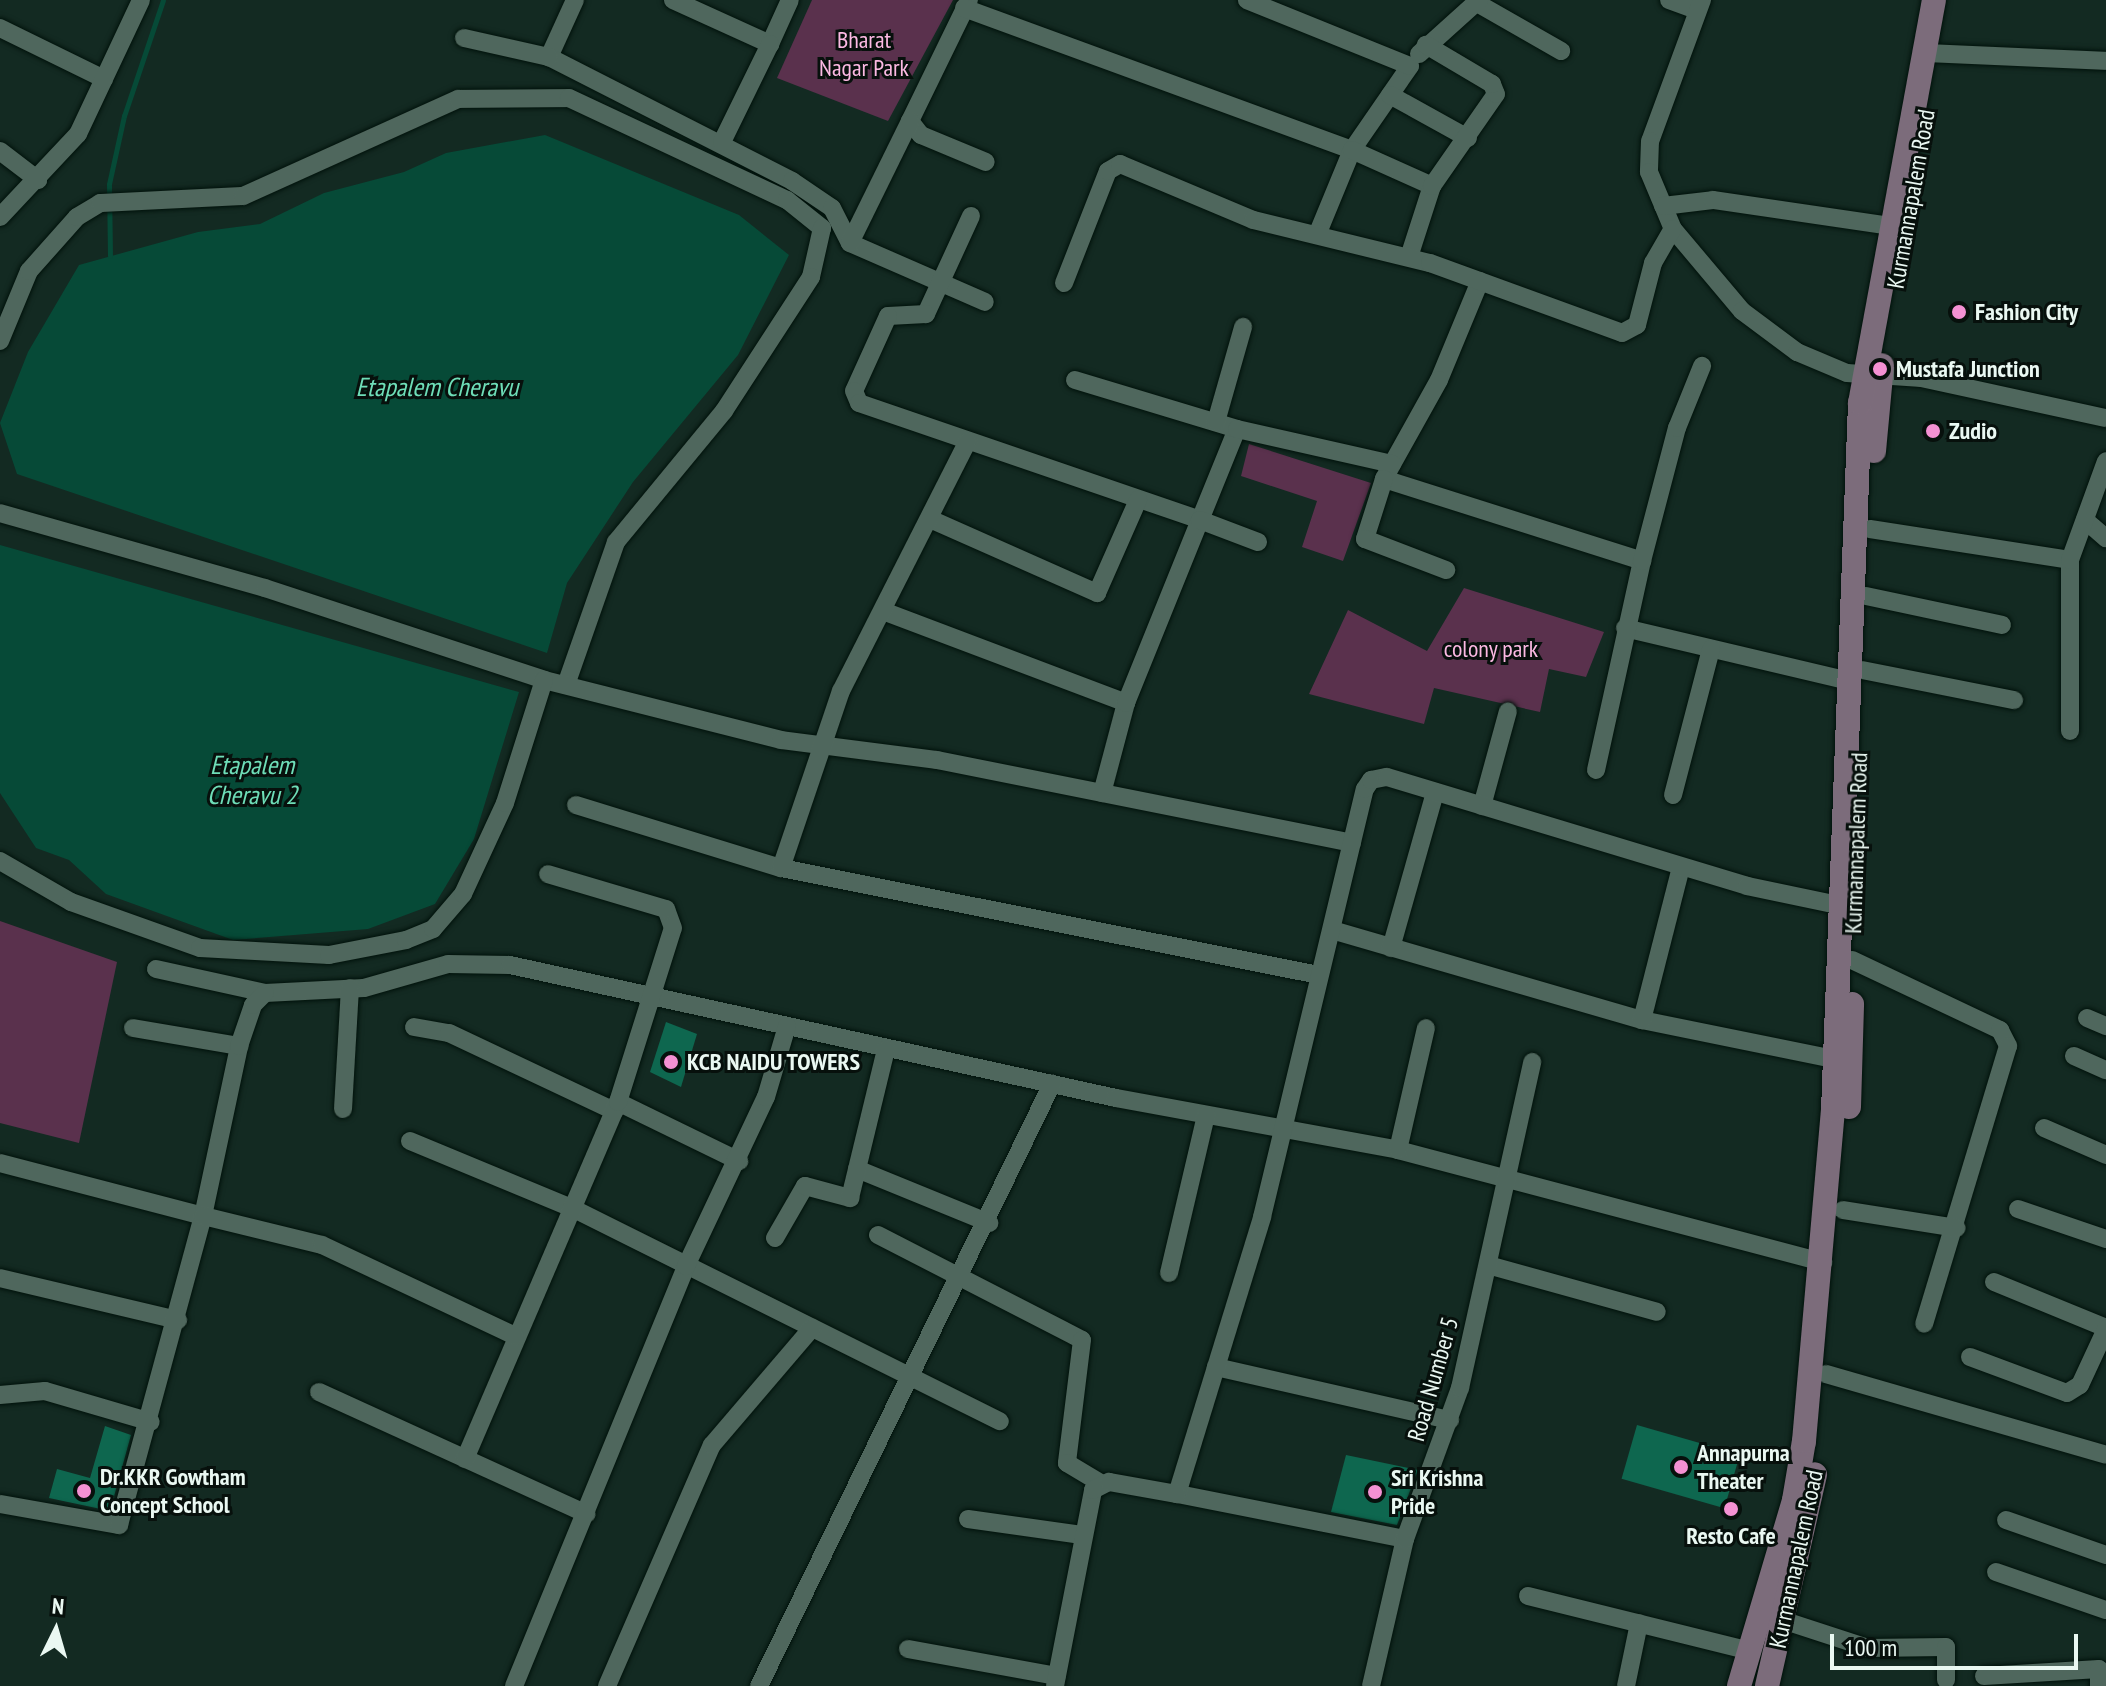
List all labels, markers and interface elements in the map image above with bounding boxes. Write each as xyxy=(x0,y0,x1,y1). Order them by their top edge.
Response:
park label: Bharat Nagar Park xyxy=(819,26,909,82)
street label: Kurmannapalem Road xyxy=(1881,107,1941,291)
place label: Fashion City xyxy=(1975,298,2078,326)
marker: Fashion City xyxy=(1950,303,1968,321)
place label: Mustafa Junction xyxy=(1896,355,2040,383)
marker: Mustafa Junction xyxy=(1871,360,1889,378)
water label: Etapalem Cheravu xyxy=(356,371,518,403)
place label: Zudio xyxy=(1949,417,1997,445)
marker: Zudio xyxy=(1924,422,1942,440)
park label: colony park xyxy=(1443,635,1539,663)
water label: Etapalem Cheravu 2 xyxy=(207,749,297,810)
street label: Kurmannapalem Road xyxy=(1838,752,1874,934)
place label: KCB NAIDU TOWERS xyxy=(687,1048,861,1076)
marker: KCB NAIDU TOWERS xyxy=(662,1053,680,1071)
street label: Road Number 5 xyxy=(1402,1314,1464,1444)
place label: Annapurna Theater xyxy=(1697,1439,1790,1495)
marker: Annapurna Theater xyxy=(1672,1458,1690,1476)
place label: Dr.KKR Gowtham Concept School xyxy=(100,1463,246,1519)
place label: Sri Krishna Pride xyxy=(1391,1464,1483,1520)
street label: Kurmannapalem Road xyxy=(1763,1467,1829,1651)
marker: Dr.KKR Gowtham Concept School xyxy=(75,1482,93,1500)
marker: Sri Krishna Pride xyxy=(1366,1483,1384,1501)
marker: Resto Cafe xyxy=(1722,1500,1740,1518)
place label: Resto Cafe xyxy=(1686,1522,1776,1550)
north arrow xyxy=(16,1590,96,1670)
text: N xyxy=(51,1592,65,1621)
scale bar xyxy=(1834,1618,2082,1668)
text: 100 m xyxy=(1844,1632,1897,1663)

